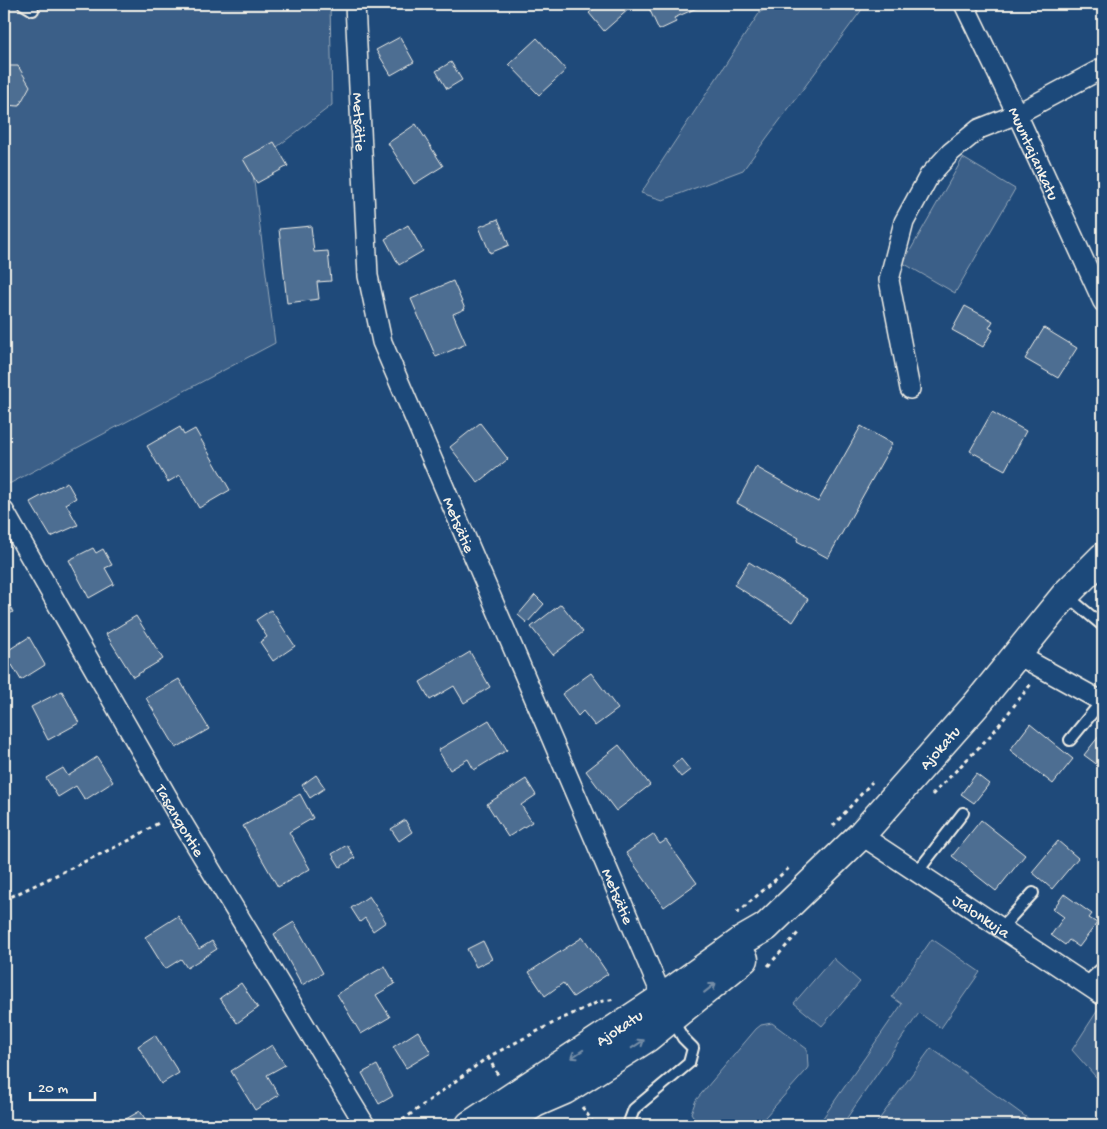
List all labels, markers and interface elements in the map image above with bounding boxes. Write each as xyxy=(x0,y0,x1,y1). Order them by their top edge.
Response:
street label: Metsätie xyxy=(346,92,368,153)
street label: Muuntajankatu xyxy=(1002,105,1061,205)
street label: Metsätie xyxy=(436,495,477,557)
street label: Ajokatu xyxy=(917,723,966,775)
street label: Tasangontie xyxy=(149,781,207,862)
street label: Metsätie xyxy=(595,866,636,929)
street label: Jalonkuja xyxy=(948,892,1013,945)
one-way arrow xyxy=(703,982,716,993)
street label: Ajokatu xyxy=(593,1007,648,1052)
one-way arrow xyxy=(631,1039,645,1049)
one-way arrow xyxy=(570,1048,584,1059)
scale bar xyxy=(30,1069,95,1101)
text: 20 m xyxy=(38,1080,68,1098)

